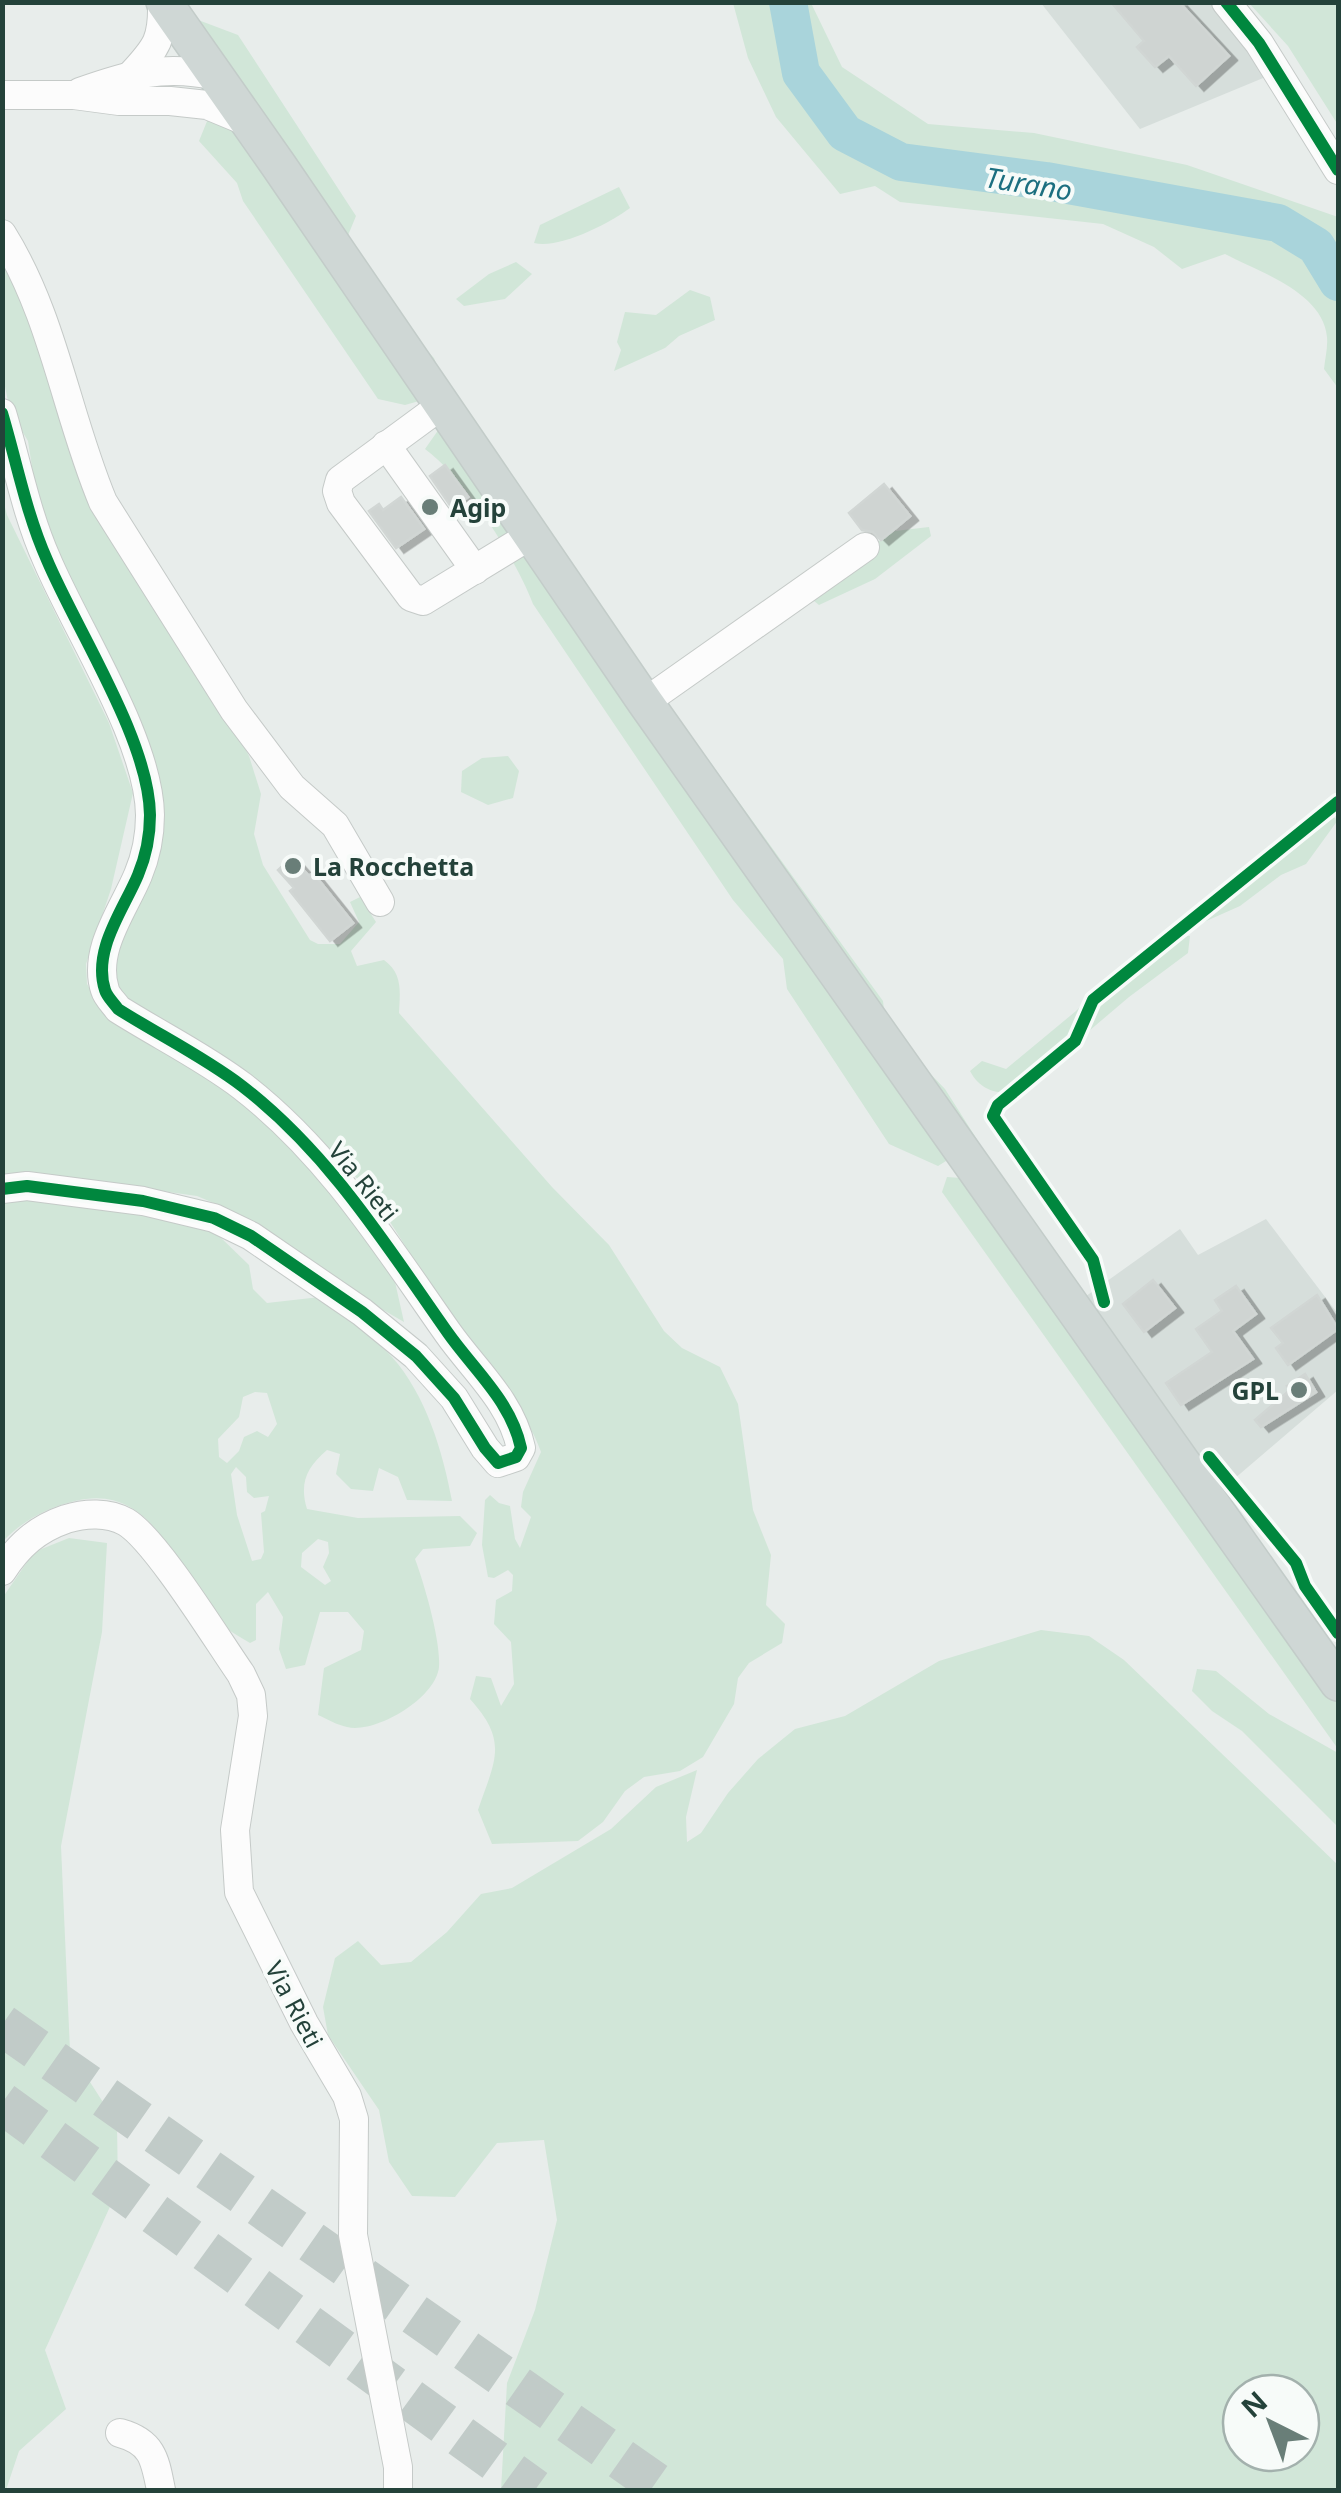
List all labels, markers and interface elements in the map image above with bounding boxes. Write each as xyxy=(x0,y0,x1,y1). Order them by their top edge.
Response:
water label: Turano xyxy=(983,157,1075,209)
place label: Agip xyxy=(450,490,506,524)
marker: Agip xyxy=(419,496,441,518)
place label: La Rocchetta xyxy=(313,849,474,883)
marker: La Rocchetta xyxy=(282,855,304,877)
street label: Via Rieti xyxy=(321,1134,407,1228)
place label: GPL xyxy=(1231,1373,1279,1407)
marker: GPL xyxy=(1288,1379,1310,1401)
street label: Via Rieti xyxy=(258,1955,332,2053)
north arrow xyxy=(1221,2373,1321,2473)
text: N xyxy=(1232,2382,1275,2425)

